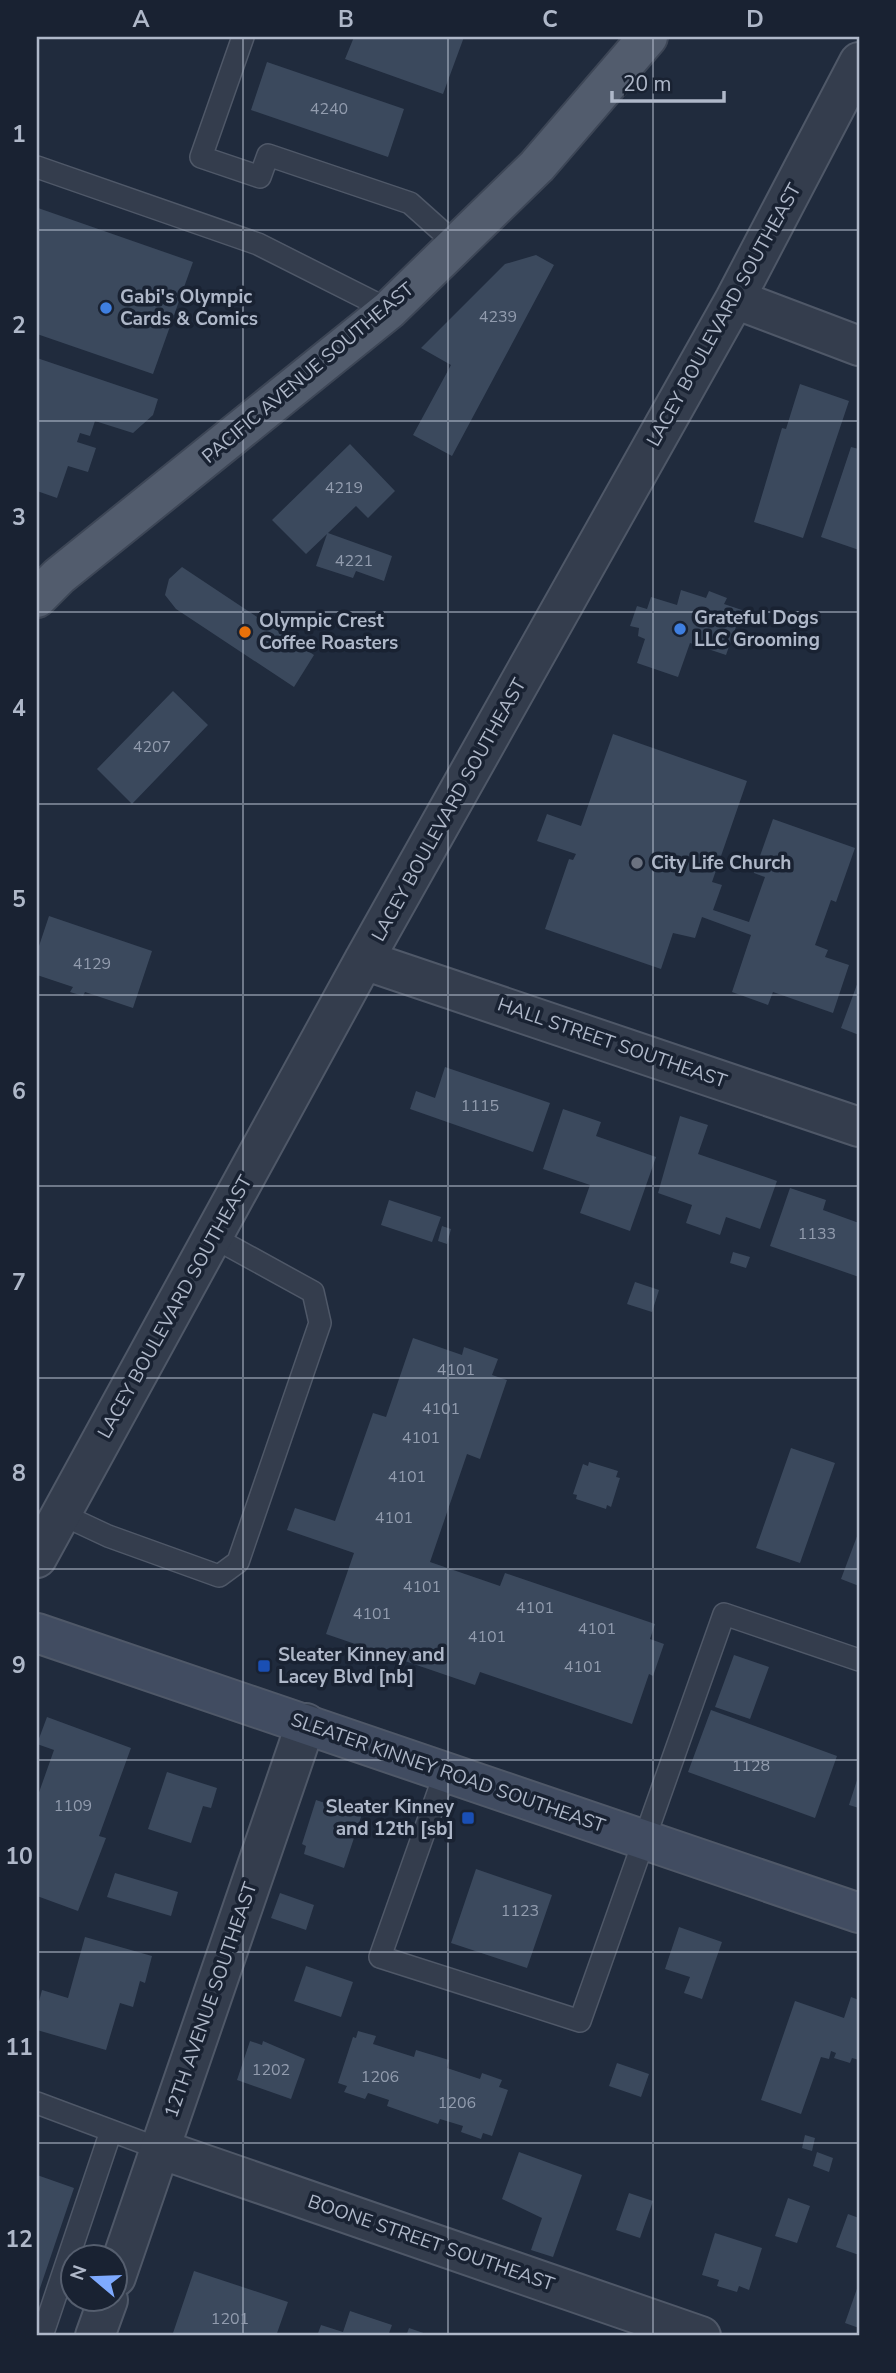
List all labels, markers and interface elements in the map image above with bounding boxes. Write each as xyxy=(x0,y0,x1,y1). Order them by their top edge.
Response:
text: A xyxy=(132,4,150,35)
text: B xyxy=(338,4,354,35)
text: C xyxy=(542,4,558,35)
text: D xyxy=(746,4,764,35)
scale bar xyxy=(612,60,724,104)
text: 20 m xyxy=(623,70,672,98)
house number: 4240 xyxy=(310,98,348,120)
text: 1 xyxy=(12,119,26,150)
street label: LACEY BOULEVARD SOUTHEAST xyxy=(641,178,808,451)
street label: PACIFIC AVENUE SOUTHEAST xyxy=(197,276,420,469)
place label: Gabi's Olympic Cards & Comics xyxy=(120,284,258,332)
marker: Gabi's Olympic Cards & Comics xyxy=(98,300,114,316)
house number: 4239 xyxy=(479,306,517,328)
text: 2 xyxy=(12,310,26,341)
house number: 4219 xyxy=(325,477,363,499)
text: 3 xyxy=(12,502,26,533)
house number: 4221 xyxy=(335,550,373,572)
place label: Grateful Dogs LLC Grooming xyxy=(694,605,820,653)
place label: Olympic Crest Coffee Roasters xyxy=(259,608,398,656)
marker: Grateful Dogs LLC Grooming xyxy=(672,621,688,637)
marker: Olympic Crest Coffee Roasters xyxy=(237,624,253,640)
street label: LACEY BOULEVARD SOUTHEAST xyxy=(366,673,533,946)
text: 4 xyxy=(12,693,26,724)
house number: 4207 xyxy=(133,736,171,758)
place label: City Life Church xyxy=(651,850,791,876)
marker: City Life Church xyxy=(629,855,645,871)
text: 5 xyxy=(12,884,26,915)
house number: 4129 xyxy=(73,953,111,975)
street label: HALL STREET SOUTHEAST xyxy=(494,991,731,1095)
text: 6 xyxy=(12,1076,26,1107)
house number: 1115 xyxy=(461,1095,499,1117)
street label: LACEY BOULEVARD SOUTHEAST xyxy=(92,1170,259,1443)
house number: 1133 xyxy=(798,1223,836,1245)
text: 7 xyxy=(12,1267,26,1298)
house number: 4101 xyxy=(437,1359,475,1381)
house number: 4101 xyxy=(422,1398,460,1420)
house number: 4101 xyxy=(402,1427,440,1449)
text: 8 xyxy=(12,1458,26,1489)
house number: 4101 xyxy=(388,1466,426,1488)
house number: 4101 xyxy=(375,1507,413,1529)
house number: 4101 xyxy=(403,1576,441,1598)
house number: 4101 xyxy=(516,1597,554,1619)
house number: 4101 xyxy=(353,1603,391,1625)
house number: 4101 xyxy=(578,1618,616,1640)
house number: 4101 xyxy=(468,1626,506,1648)
place label: Sleater Kinney and Lacey Blvd [nb] xyxy=(278,1642,445,1690)
text: 9 xyxy=(12,1650,26,1681)
house number: 4101 xyxy=(564,1656,602,1678)
marker: Sleater Kinney and Lacey Blvd [nb] xyxy=(256,1658,272,1674)
street label: SLEATER KINNEY ROAD SOUTHEAST xyxy=(288,1707,609,1839)
house number: 1128 xyxy=(732,1755,770,1777)
place label: Sleater Kinney and 12th [sb] xyxy=(325,1794,455,1842)
house number: 1109 xyxy=(54,1795,92,1817)
marker: Sleater Kinney and 12th [sb] xyxy=(460,1810,476,1826)
text: 10 xyxy=(5,1841,33,1872)
street label: 12TH AVENUE SOUTHEAST xyxy=(158,1878,264,2121)
house number: 1123 xyxy=(501,1900,539,1922)
text: 11 xyxy=(5,2032,33,2063)
house number: 1202 xyxy=(252,2059,290,2081)
house number: 1206 xyxy=(361,2066,399,2088)
house number: 1206 xyxy=(438,2092,476,2114)
street label: BOONE STREET SOUTHEAST xyxy=(304,2189,558,2298)
text: 12 xyxy=(5,2224,33,2255)
north arrow xyxy=(60,2244,130,2314)
text: N xyxy=(64,2262,93,2284)
house number: 1201 xyxy=(211,2308,249,2330)

